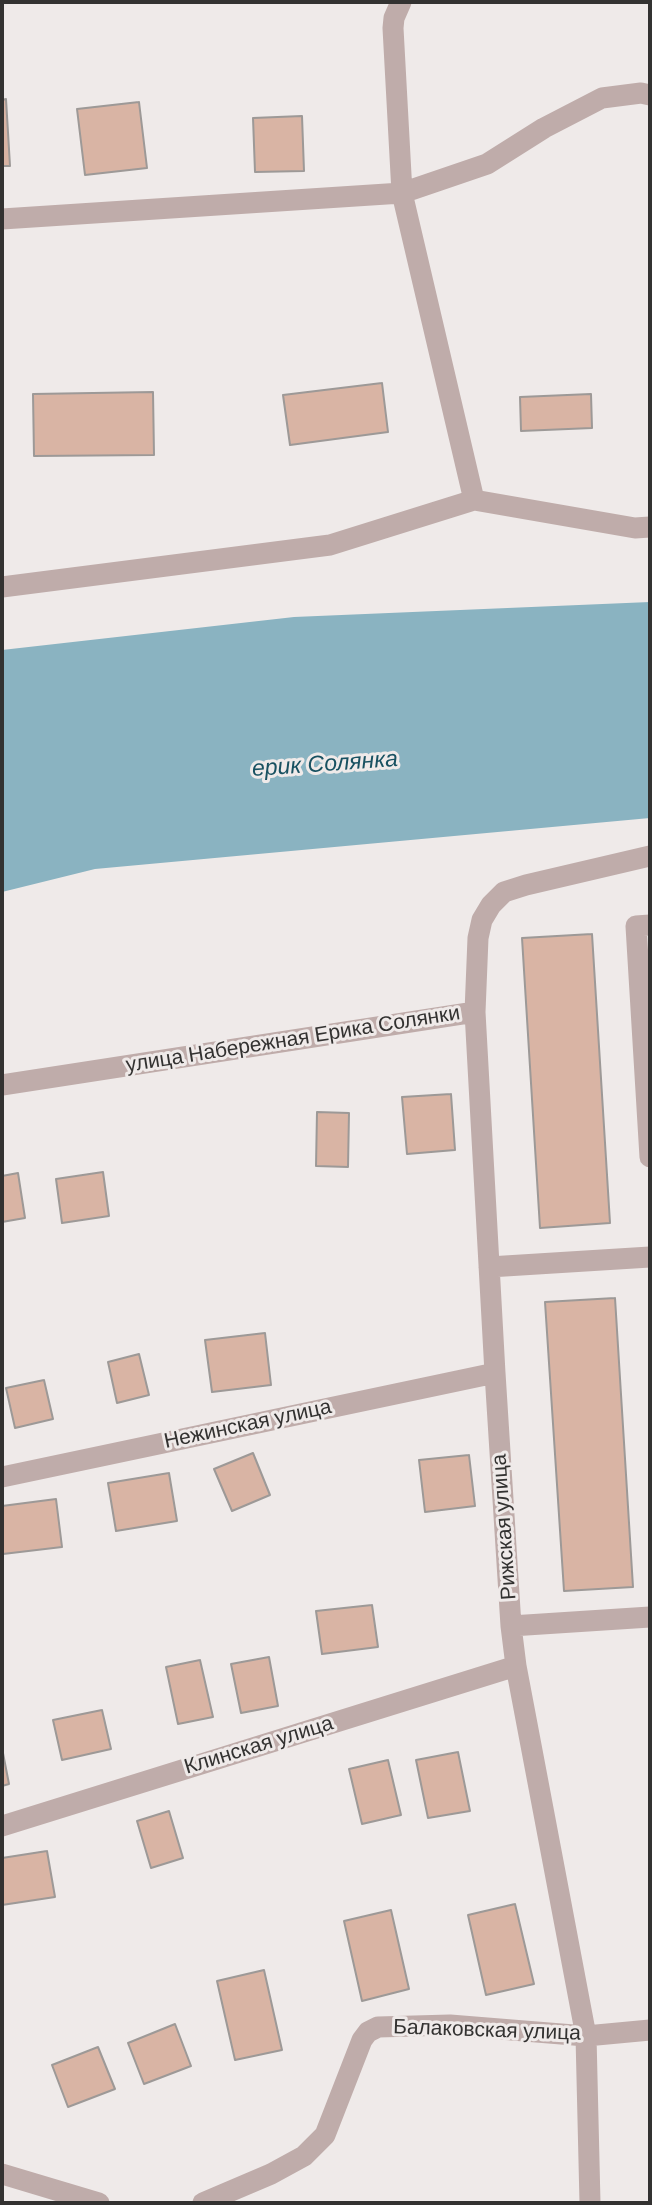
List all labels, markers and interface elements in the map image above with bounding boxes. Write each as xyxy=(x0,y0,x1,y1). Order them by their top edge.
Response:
water label: ерик Солянка xyxy=(251,746,399,784)
street label: улица Набережная Ерика Солянки xyxy=(124,1001,462,1079)
street label: Нежинская улица xyxy=(162,1395,334,1455)
street label: Рижская улица xyxy=(487,1453,523,1601)
street label: Клинская улица xyxy=(182,1711,336,1781)
street label: Балаковская улица xyxy=(393,2015,581,2047)

